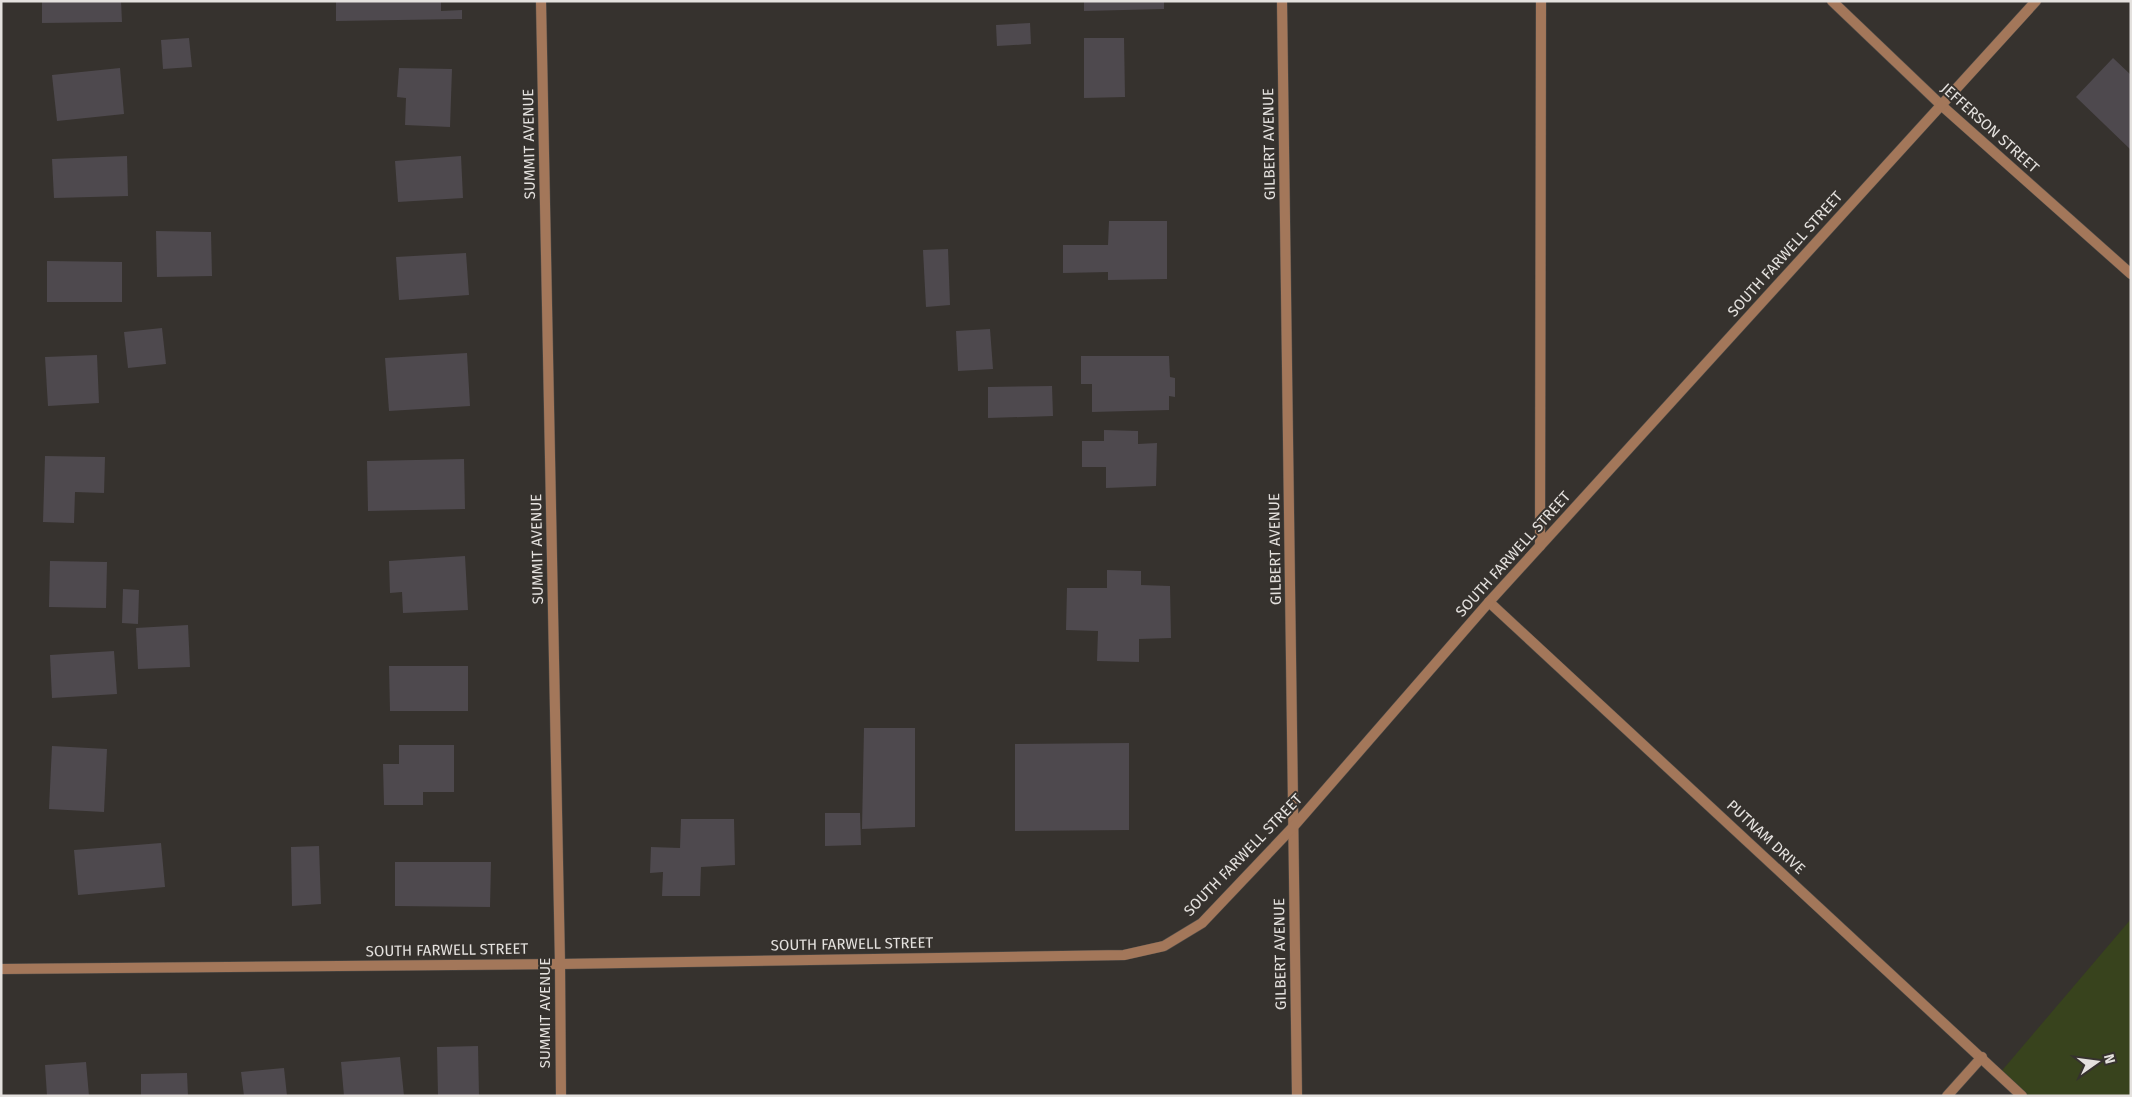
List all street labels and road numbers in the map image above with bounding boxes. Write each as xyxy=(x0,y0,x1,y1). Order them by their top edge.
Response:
street label: JEFFERSON STREET xyxy=(1937,79,2043,177)
street label: GILBERT AVENUE xyxy=(1259,88,1279,200)
street label: SUMMIT AVENUE xyxy=(519,89,539,199)
street label: SOUTH FARWELL STREET xyxy=(1724,187,1846,320)
street label: SOUTH FARWELL STREET xyxy=(1452,487,1574,620)
street label: GILBERT AVENUE xyxy=(1265,493,1285,605)
street label: SUMMIT AVENUE xyxy=(527,494,547,604)
street label: SOUTH FARWELL STREET xyxy=(1180,790,1306,920)
street label: PUTNAM DRIVE xyxy=(1723,796,1809,878)
street label: GILBERT AVENUE xyxy=(1270,898,1290,1010)
street label: SOUTH FARWELL STREET xyxy=(771,934,934,954)
street label: SOUTH FARWELL STREET xyxy=(366,940,529,960)
street label: SUMMIT AVENUE xyxy=(536,958,554,1068)

